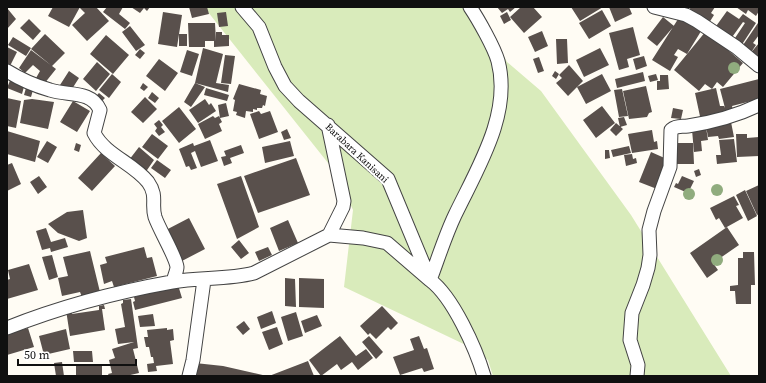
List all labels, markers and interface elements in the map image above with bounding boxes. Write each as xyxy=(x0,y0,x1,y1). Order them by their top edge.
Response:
street label: Barabara Kanisani xyxy=(323,120,391,186)
scale bar xyxy=(18,341,136,367)
text: 50 m xyxy=(24,347,50,363)

